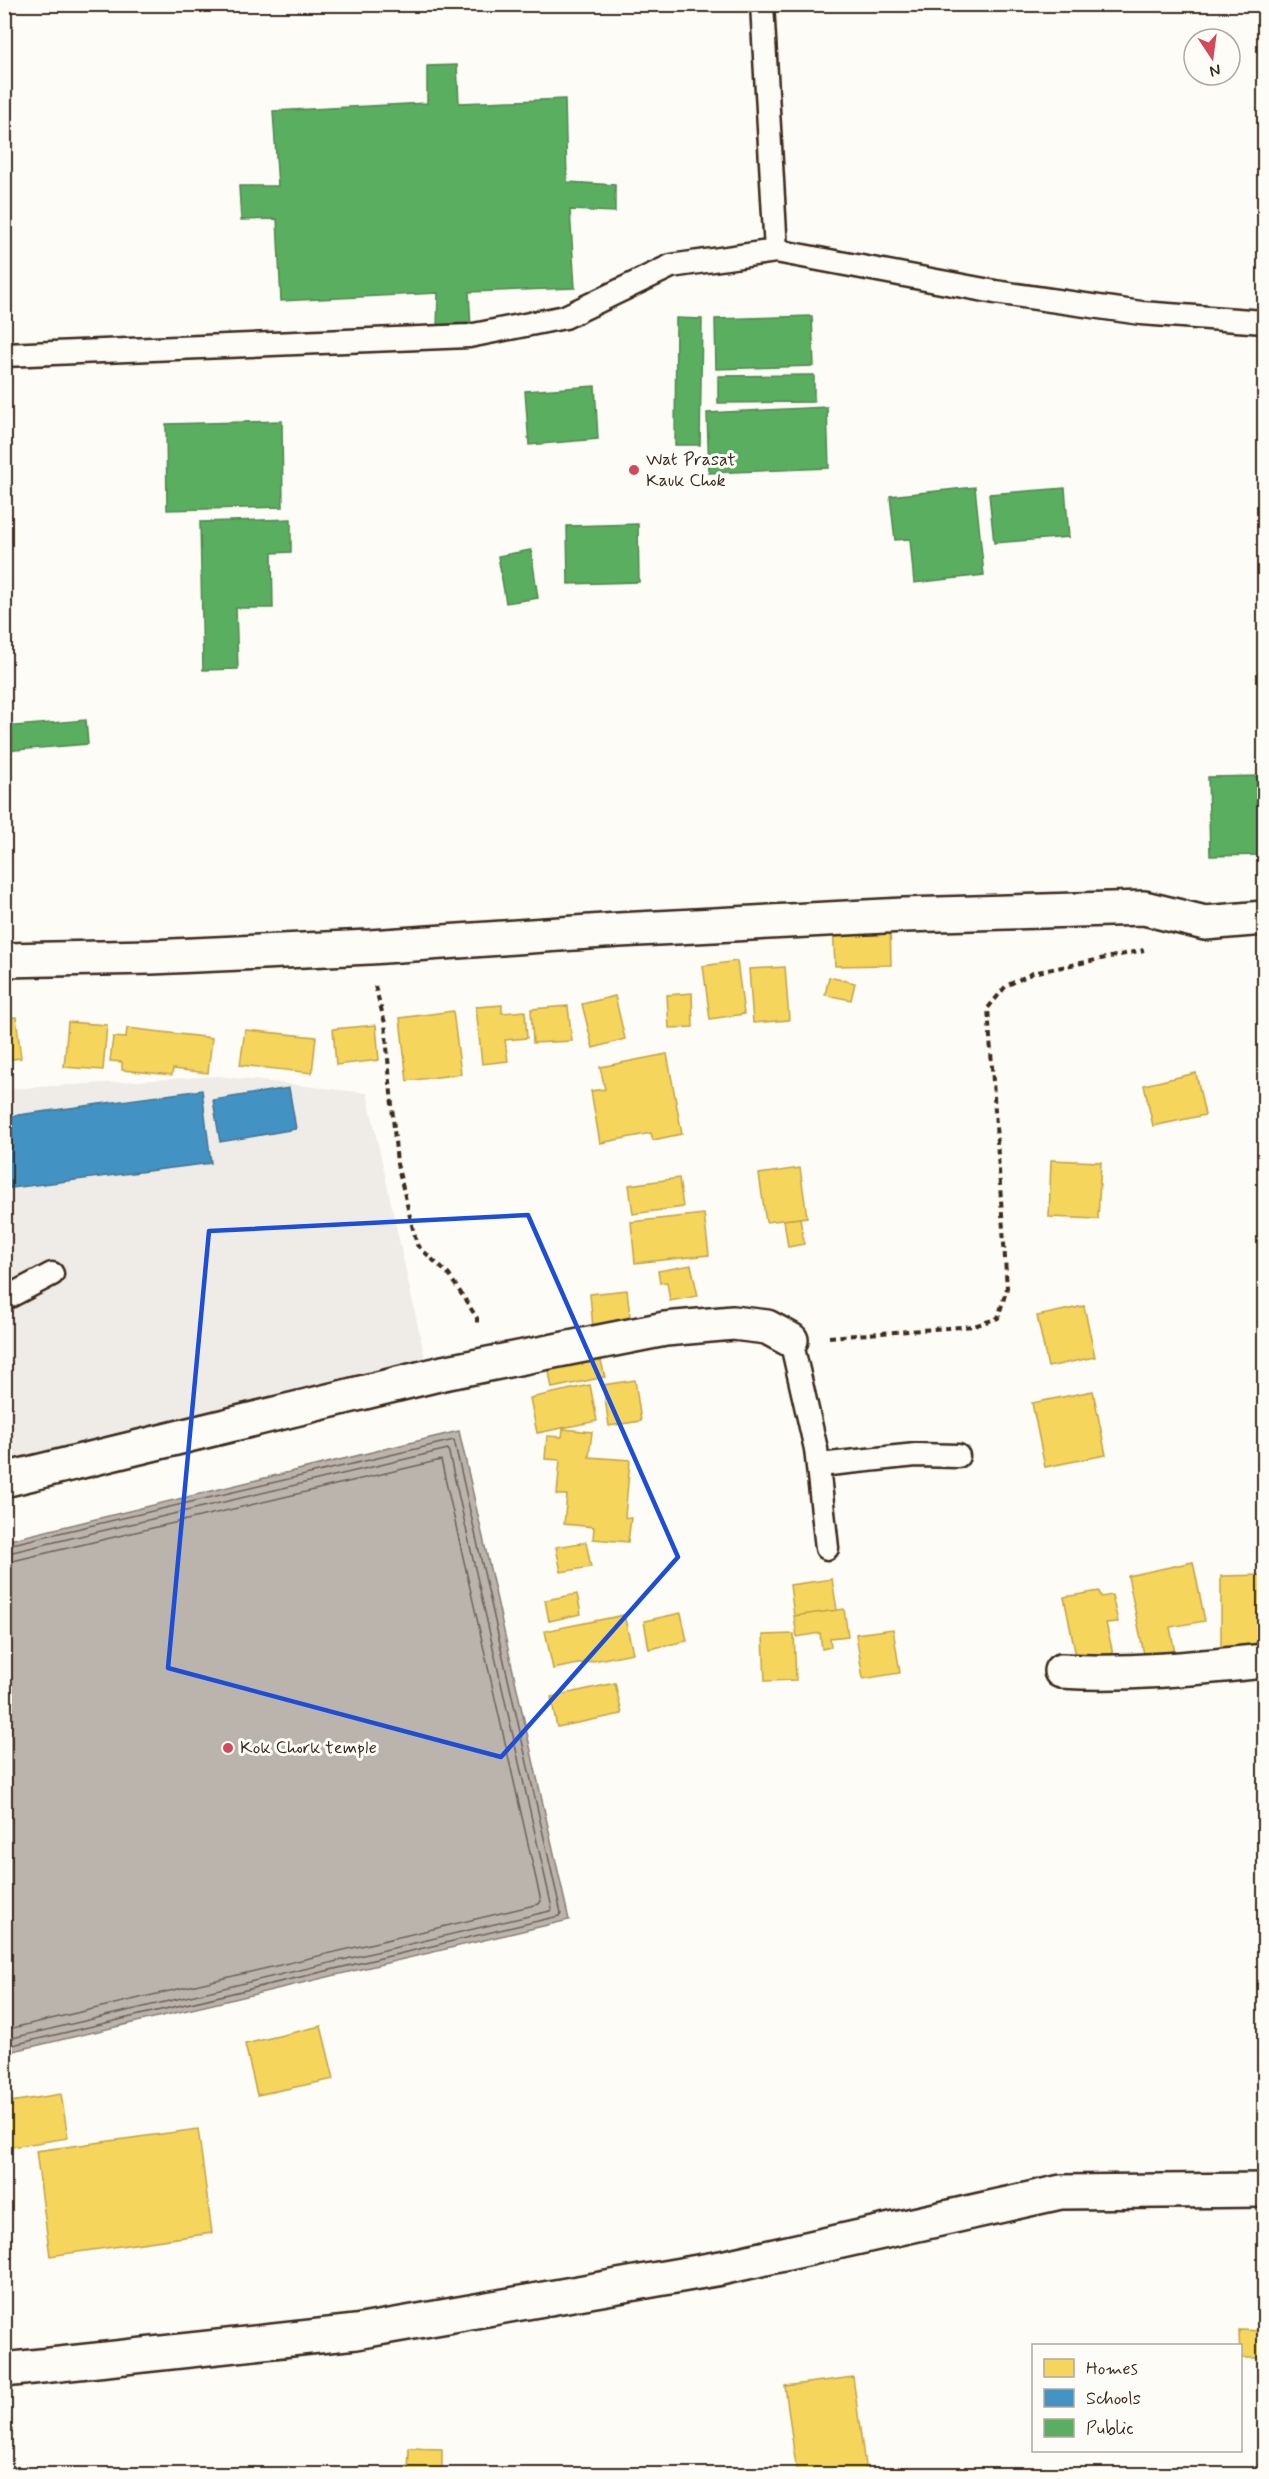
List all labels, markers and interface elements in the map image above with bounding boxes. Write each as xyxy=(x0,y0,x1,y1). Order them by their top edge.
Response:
north arrow xyxy=(1182,27,1242,87)
text: N xyxy=(1207,59,1223,82)
place label: Wat Prasat Kauk Chok xyxy=(646,448,736,493)
marker: Wat Prasat Kauk Chok xyxy=(627,463,641,477)
place label: Kok Chork temple xyxy=(240,1736,377,1760)
marker: Kok Chork temple xyxy=(221,1741,235,1755)
legend xyxy=(1032,2344,1242,2452)
text: Homes xyxy=(1086,2357,1138,2381)
text: Schools xyxy=(1086,2387,1141,2411)
text: Public xyxy=(1086,2417,1134,2441)

